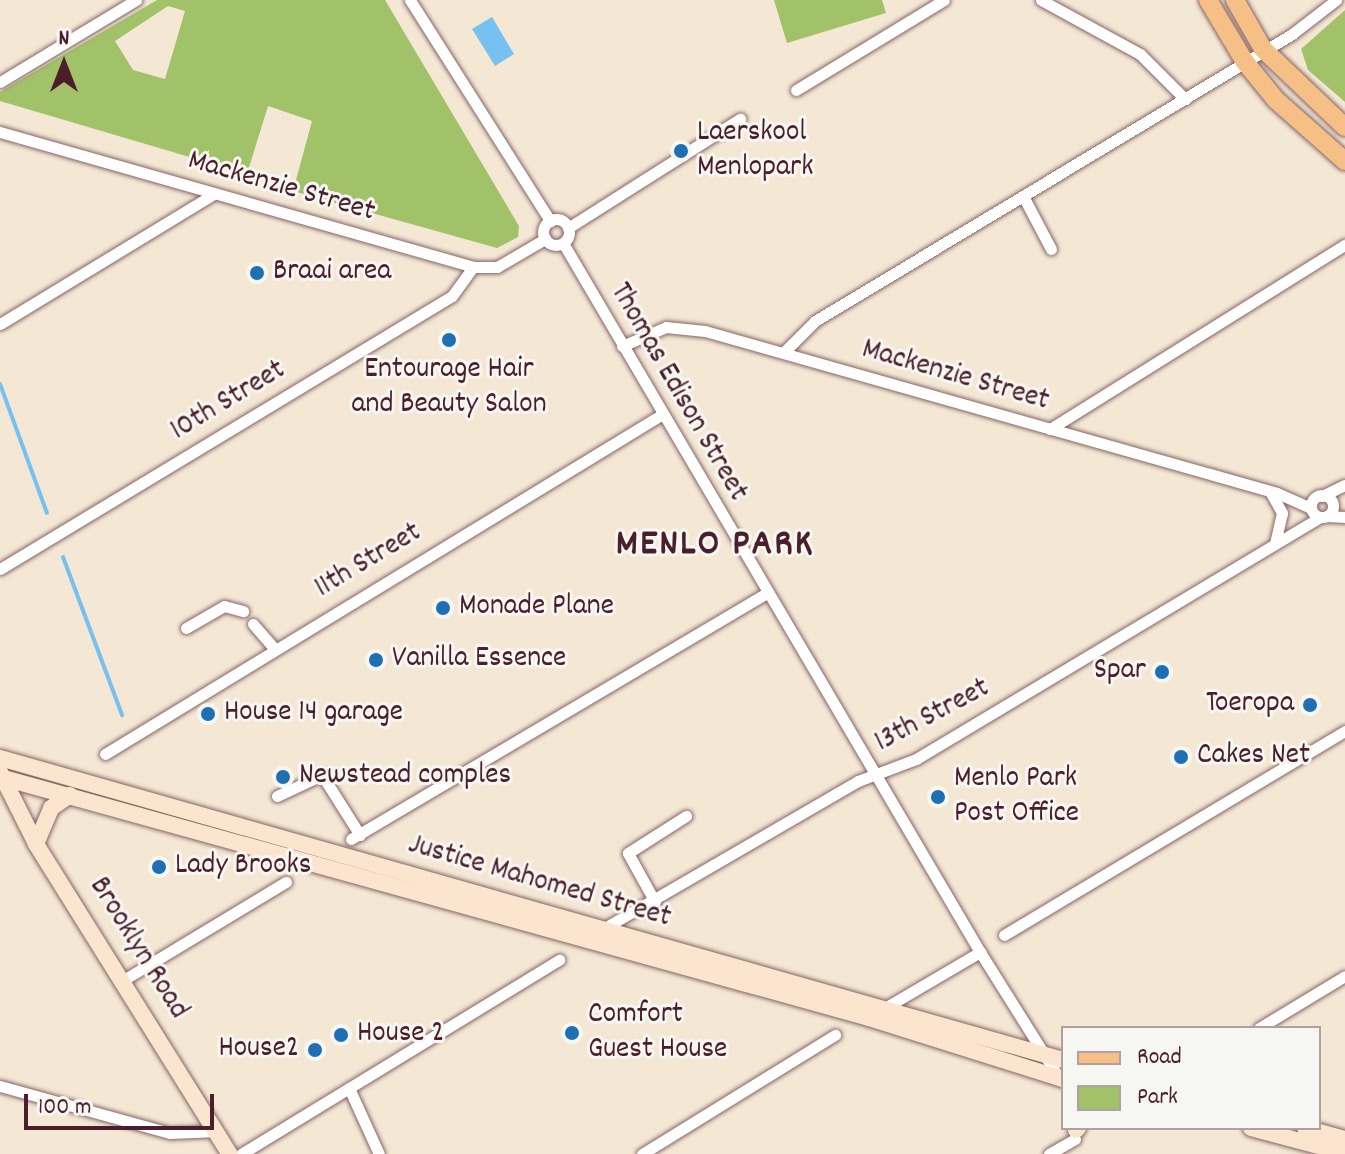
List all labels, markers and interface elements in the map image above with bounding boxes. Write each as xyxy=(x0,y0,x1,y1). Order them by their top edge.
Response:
north arrow xyxy=(24,24,104,104)
text: N xyxy=(59,24,69,55)
place label: Laerskool Menlopark xyxy=(697,116,813,186)
marker: Laerskool Menlopark xyxy=(672,142,690,160)
street label: Mackenzie Street xyxy=(183,144,379,232)
place label: Braai area xyxy=(273,255,391,291)
marker: Braai area xyxy=(248,264,266,282)
street label: Thomas Edison Street xyxy=(600,277,754,509)
marker: Entourage Hair and Beauty Salon xyxy=(440,331,458,349)
street label: Mackenzie Street xyxy=(857,333,1053,421)
place label: Entourage Hair and Beauty Salon xyxy=(351,353,547,424)
street label: 10th Street xyxy=(165,354,293,450)
street label: 11th Street xyxy=(309,516,429,608)
district label: MENLO PARK xyxy=(616,523,814,569)
place label: Monade Plane xyxy=(459,590,614,626)
marker: Monade Plane xyxy=(434,599,452,617)
place label: Vanilla Essence xyxy=(392,642,566,678)
marker: Vanilla Essence xyxy=(367,651,385,669)
place label: Spar xyxy=(1094,654,1146,690)
marker: Spar xyxy=(1153,663,1171,681)
street label: 13th Street xyxy=(870,672,996,762)
place label: Toeropa xyxy=(1206,687,1294,723)
place label: House 14 garage xyxy=(224,696,403,732)
marker: Toeropa xyxy=(1301,696,1319,714)
marker: House 14 garage xyxy=(199,705,217,723)
place label: Cakes Net xyxy=(1197,739,1310,775)
marker: Cakes Net xyxy=(1172,748,1190,766)
place label: Newstead comples xyxy=(299,759,511,795)
place label: Menlo Park Post Office xyxy=(954,762,1079,832)
marker: Newstead comples xyxy=(274,768,292,786)
marker: Menlo Park Post Office xyxy=(929,788,947,806)
street label: Justice Mahomed Street xyxy=(404,828,674,938)
place label: Lady Brooks xyxy=(175,849,311,885)
marker: Lady Brooks xyxy=(150,858,168,876)
street label: Brooklyn Road xyxy=(79,871,195,1027)
place label: Comfort Guest House xyxy=(588,998,727,1068)
place label: House 2 xyxy=(357,1017,444,1053)
marker: Comfort Guest House xyxy=(563,1024,581,1042)
marker: House 2 xyxy=(332,1026,350,1044)
legend xyxy=(1061,1026,1321,1130)
place label: House2 xyxy=(218,1032,299,1068)
marker: House2 xyxy=(306,1041,324,1059)
text: Road xyxy=(1137,1041,1182,1075)
scale bar xyxy=(28,1078,218,1128)
text: Park xyxy=(1137,1081,1178,1115)
text: 100 m xyxy=(38,1091,91,1125)

